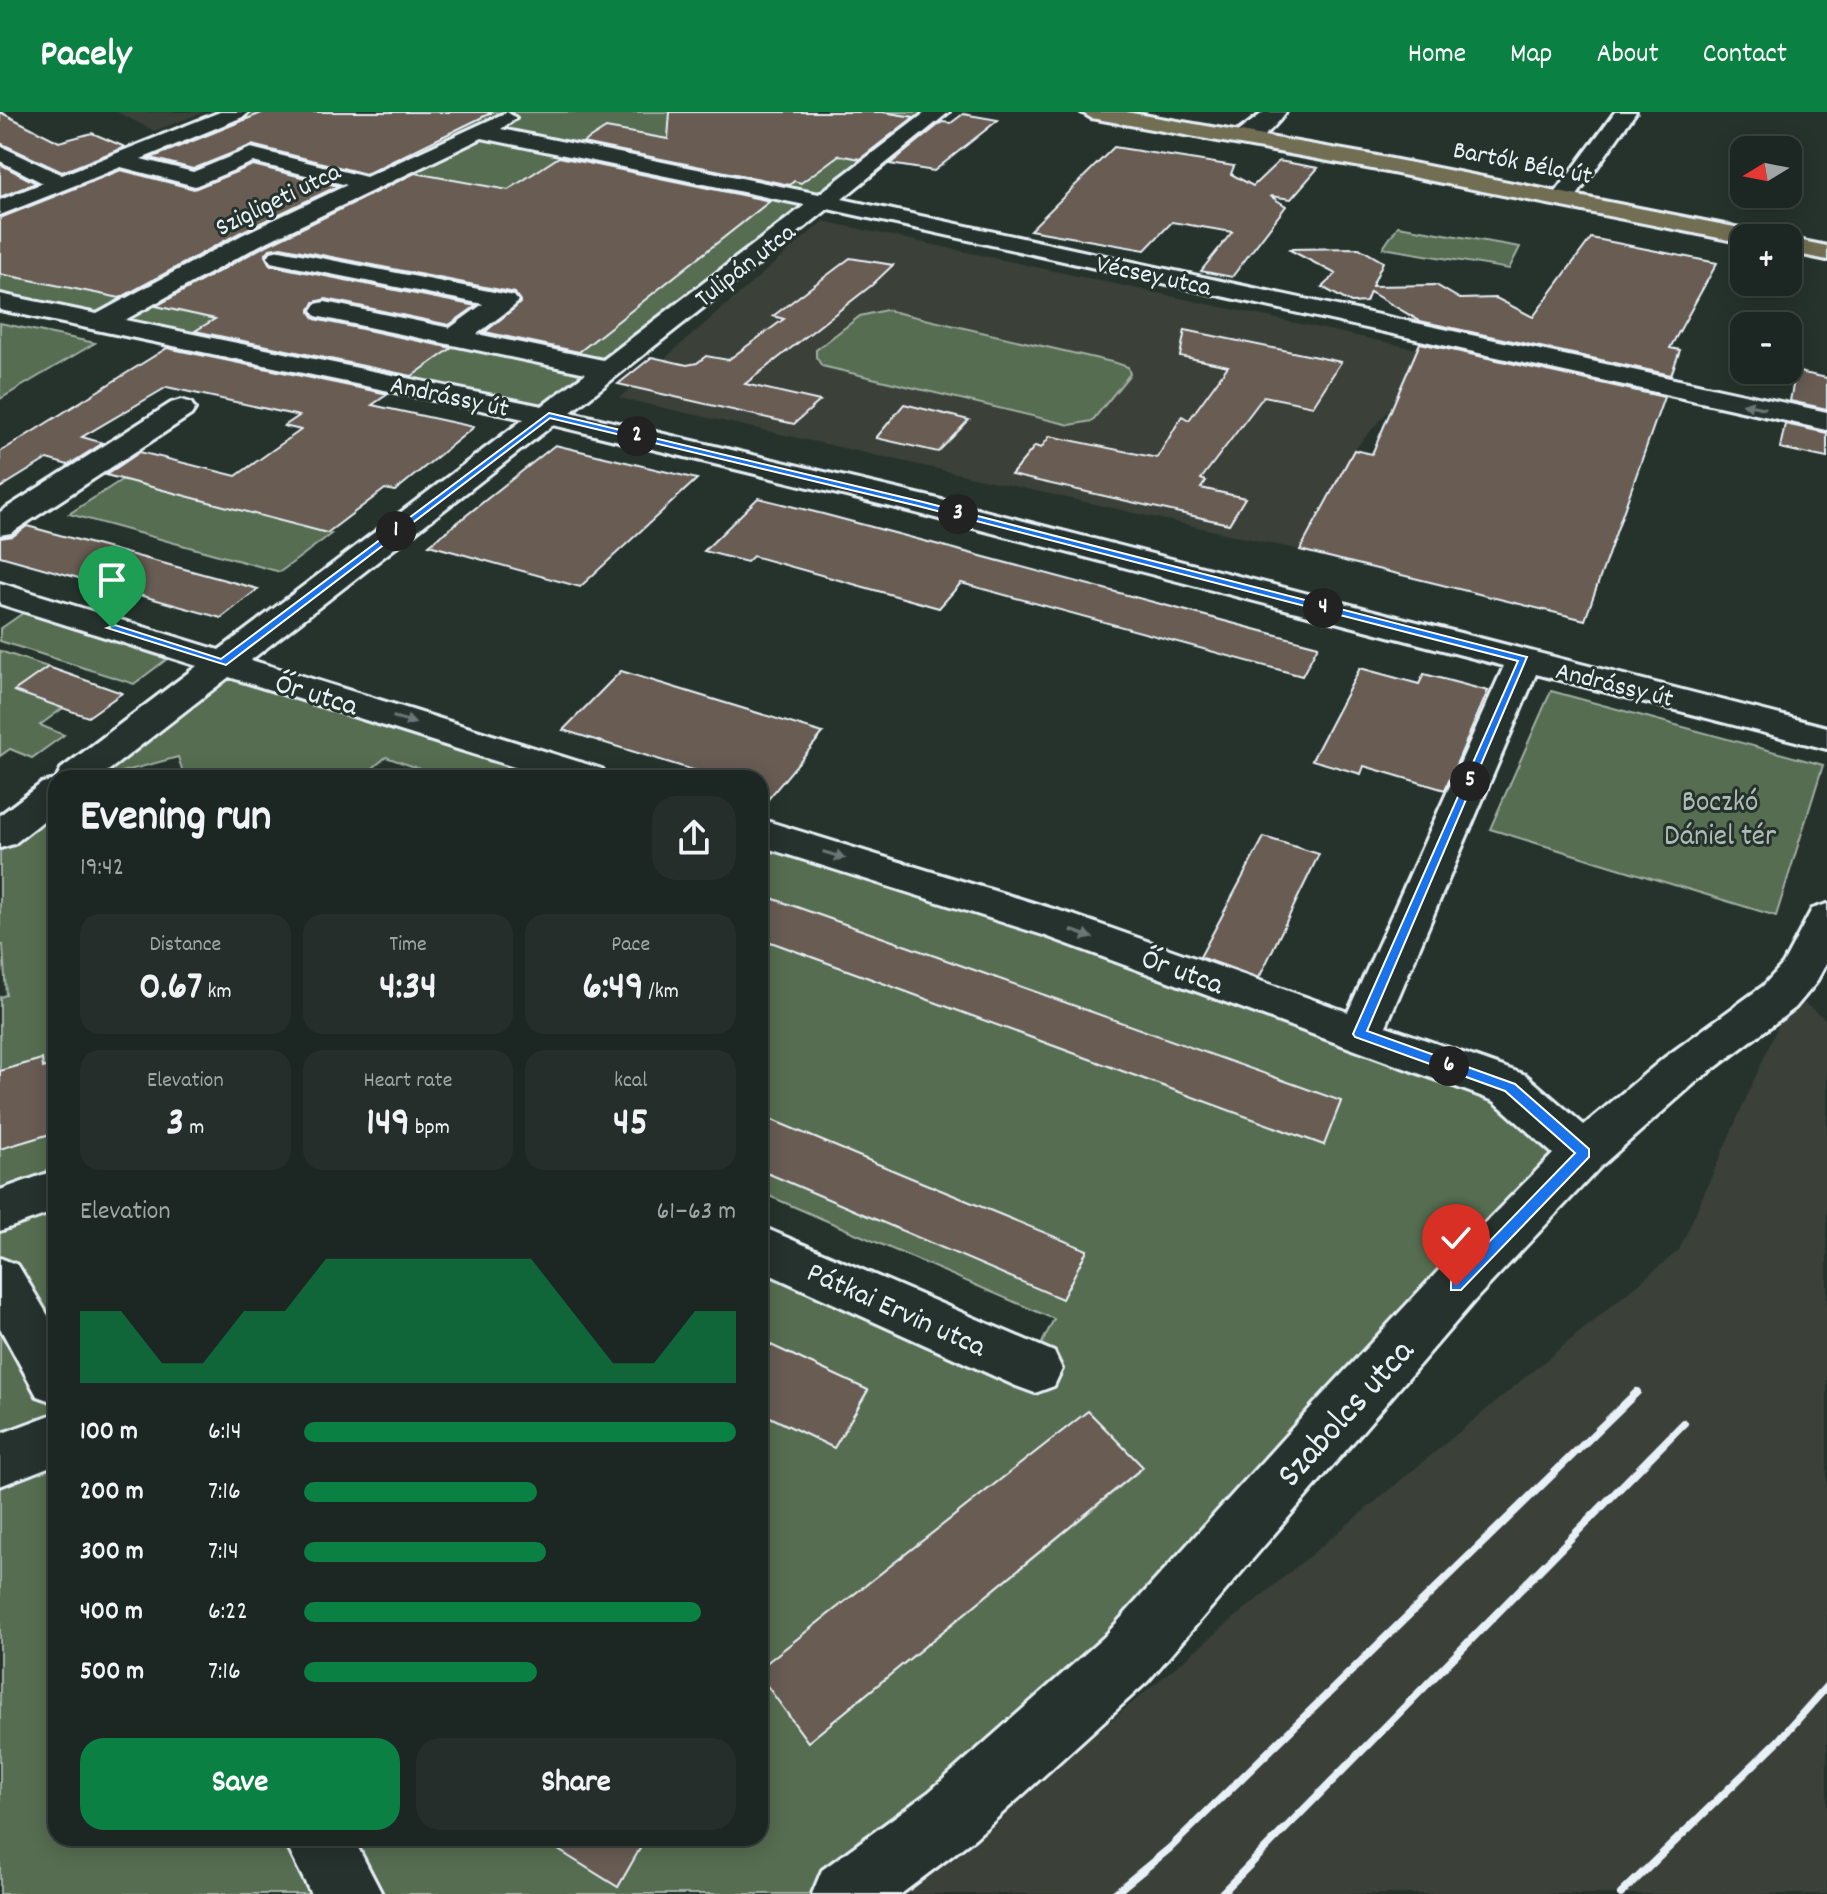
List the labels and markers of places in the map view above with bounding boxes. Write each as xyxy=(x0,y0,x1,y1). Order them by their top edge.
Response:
pin: 2 xyxy=(617,416,657,456)
pin: 3 xyxy=(938,494,978,534)
pin: 1 xyxy=(376,511,416,551)
pin xyxy=(78,546,146,628)
pin: 4 xyxy=(1303,588,1343,628)
pin: 5 xyxy=(1450,761,1490,801)
pin: 6 xyxy=(1429,1046,1469,1086)
pin xyxy=(1422,1204,1490,1286)

